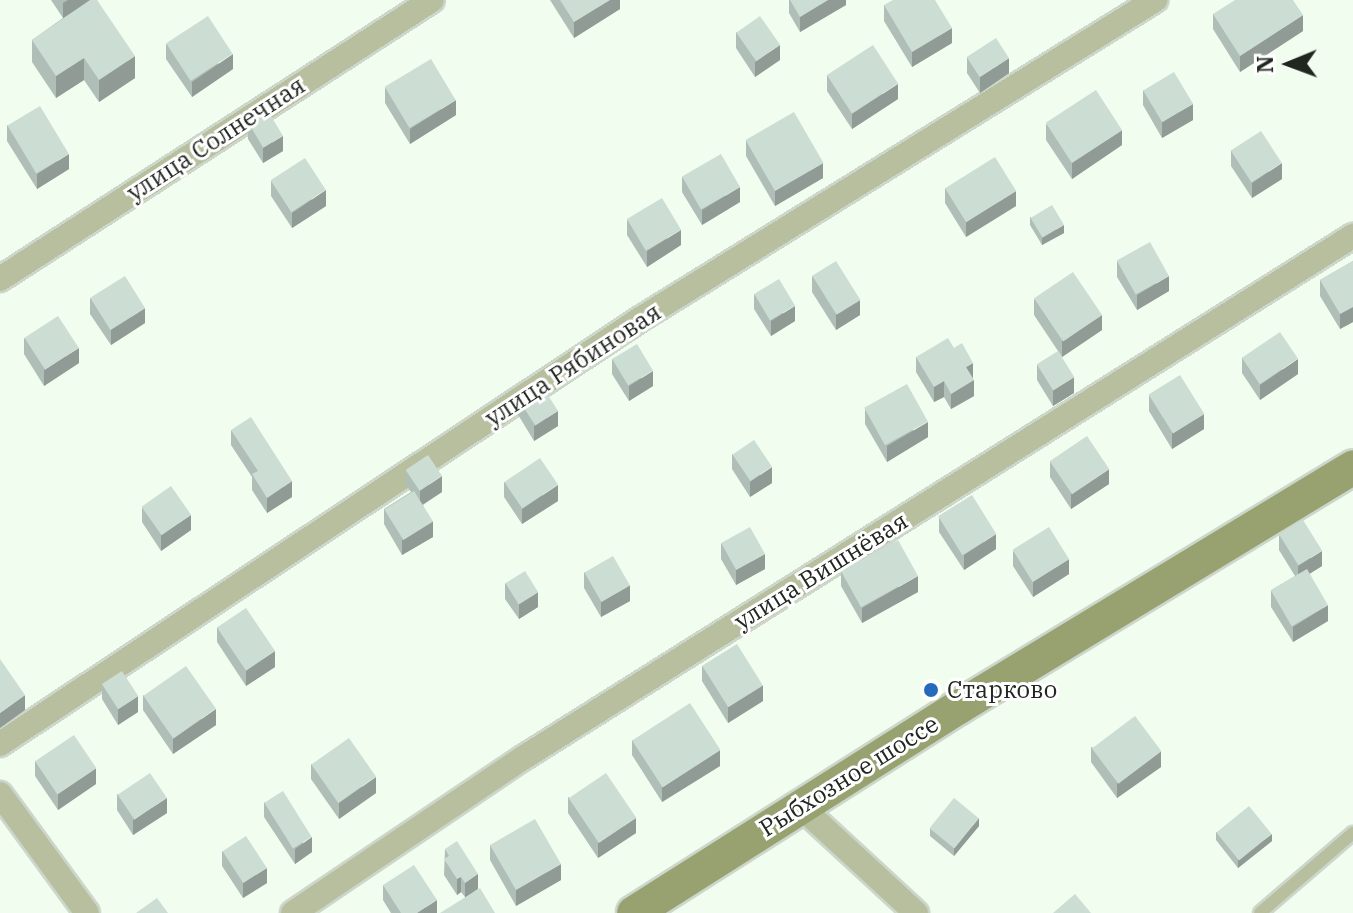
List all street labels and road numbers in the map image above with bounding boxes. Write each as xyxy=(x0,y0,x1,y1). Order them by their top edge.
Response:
street label: улица Солнечная xyxy=(122,71,310,207)
street label: улица Рябиновая xyxy=(480,298,666,432)
street label: улица Вишнёвая xyxy=(729,506,913,636)
street label: Рыбхозное шоссе xyxy=(754,709,944,843)

